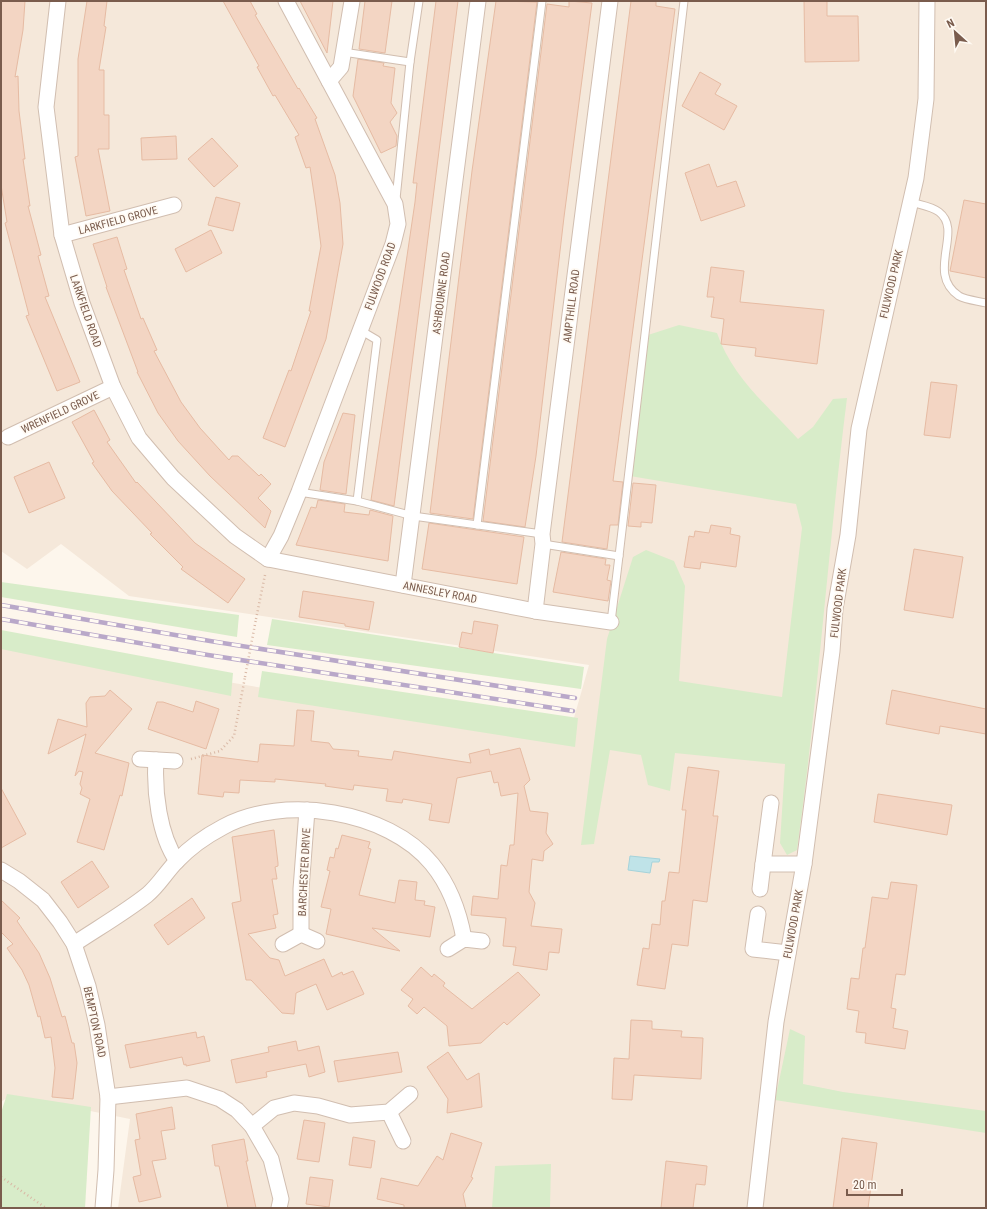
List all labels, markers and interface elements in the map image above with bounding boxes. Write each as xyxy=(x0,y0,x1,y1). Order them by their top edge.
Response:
north arrow xyxy=(935,12,975,52)
text: N xyxy=(945,16,957,31)
street label: LARKFIELD GROVE xyxy=(77,204,160,237)
street label: FULWOOD ROAD xyxy=(362,240,399,312)
street label: FULWOOD PARK xyxy=(877,249,906,320)
street label: ASHBOURNE ROAD xyxy=(430,251,453,335)
street label: AMPTHILL ROAD xyxy=(561,269,582,344)
street label: LARKFIELD ROAD xyxy=(67,273,104,349)
street label: WRENFIELD GROVE xyxy=(19,388,102,436)
street label: FULWOOD PARK xyxy=(828,568,849,639)
street label: ANNESLEY ROAD xyxy=(402,579,478,606)
street label: BARCHESTER DRIVE xyxy=(296,827,313,917)
street label: FULWOOD PARK xyxy=(781,889,806,960)
street label: BEMPTON ROAD xyxy=(81,985,108,1059)
scale bar xyxy=(847,1171,902,1197)
text: 20 m xyxy=(853,1178,877,1192)

